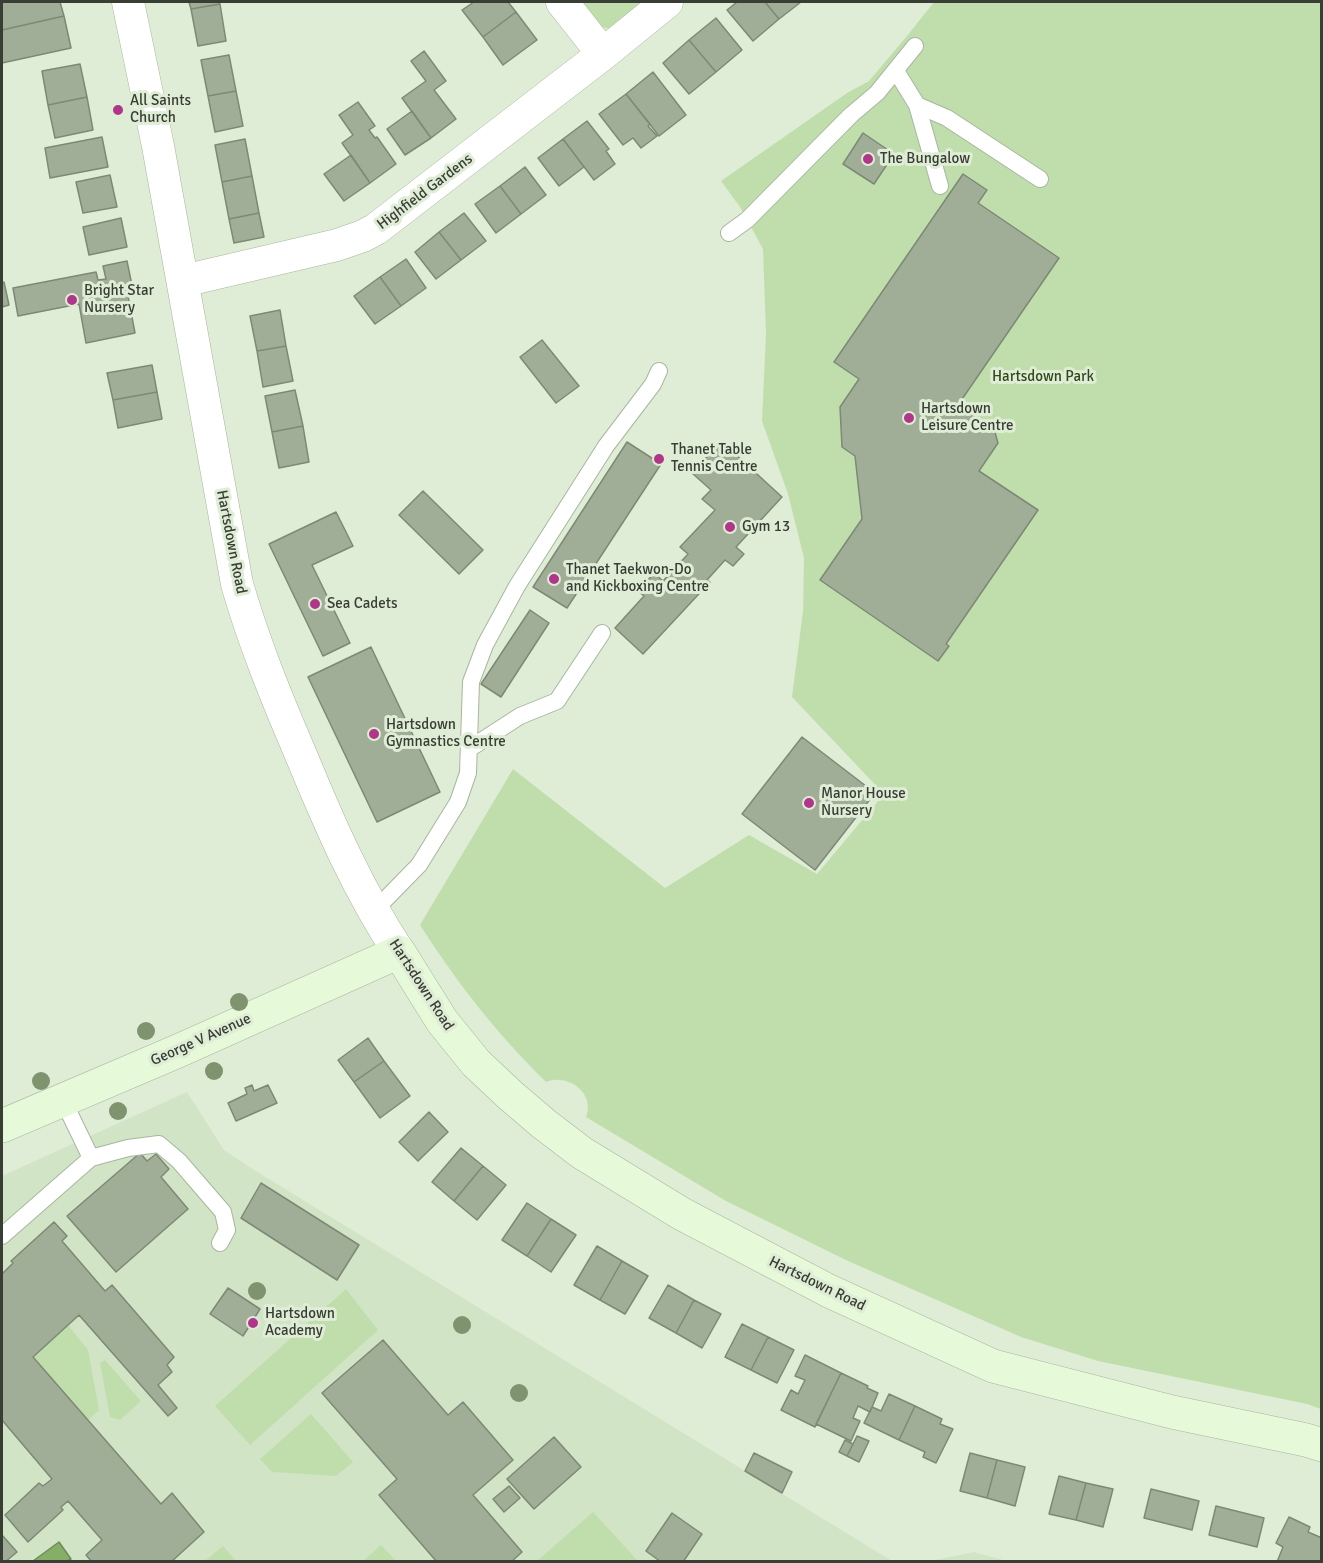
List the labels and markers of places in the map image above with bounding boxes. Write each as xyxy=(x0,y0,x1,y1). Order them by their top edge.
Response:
place label: All Saints Church xyxy=(130,92,191,127)
marker: All Saints Church xyxy=(111,103,125,117)
place label: The Bungalow xyxy=(880,150,970,168)
marker: The Bungalow xyxy=(861,152,875,166)
place label: Bright Star Nursery xyxy=(84,282,154,317)
marker: Bright Star Nursery xyxy=(65,293,79,307)
place label: Hartsdown Leisure Centre xyxy=(921,400,1013,435)
marker: Hartsdown Leisure Centre xyxy=(902,411,916,425)
place label: Thanet Table Tennis Centre xyxy=(671,441,758,476)
marker: Thanet Table Tennis Centre xyxy=(652,452,666,466)
place label: Gym 13 xyxy=(742,518,790,536)
marker: Gym 13 xyxy=(723,520,737,534)
place label: Thanet Taekwon-Do and Kickboxing Centre xyxy=(566,561,709,596)
marker: Thanet Taekwon-Do and Kickboxing Centre xyxy=(547,572,561,586)
place label: Sea Cadets xyxy=(327,595,398,613)
marker: Sea Cadets xyxy=(308,597,322,611)
place label: Hartsdown Gymnastics Centre xyxy=(386,716,506,751)
marker: Hartsdown Gymnastics Centre xyxy=(367,727,381,741)
place label: Manor House Nursery xyxy=(821,785,906,820)
marker: Manor House Nursery xyxy=(802,796,816,810)
place label: Hartsdown Academy xyxy=(265,1305,335,1340)
marker: Hartsdown Academy xyxy=(246,1316,260,1330)

